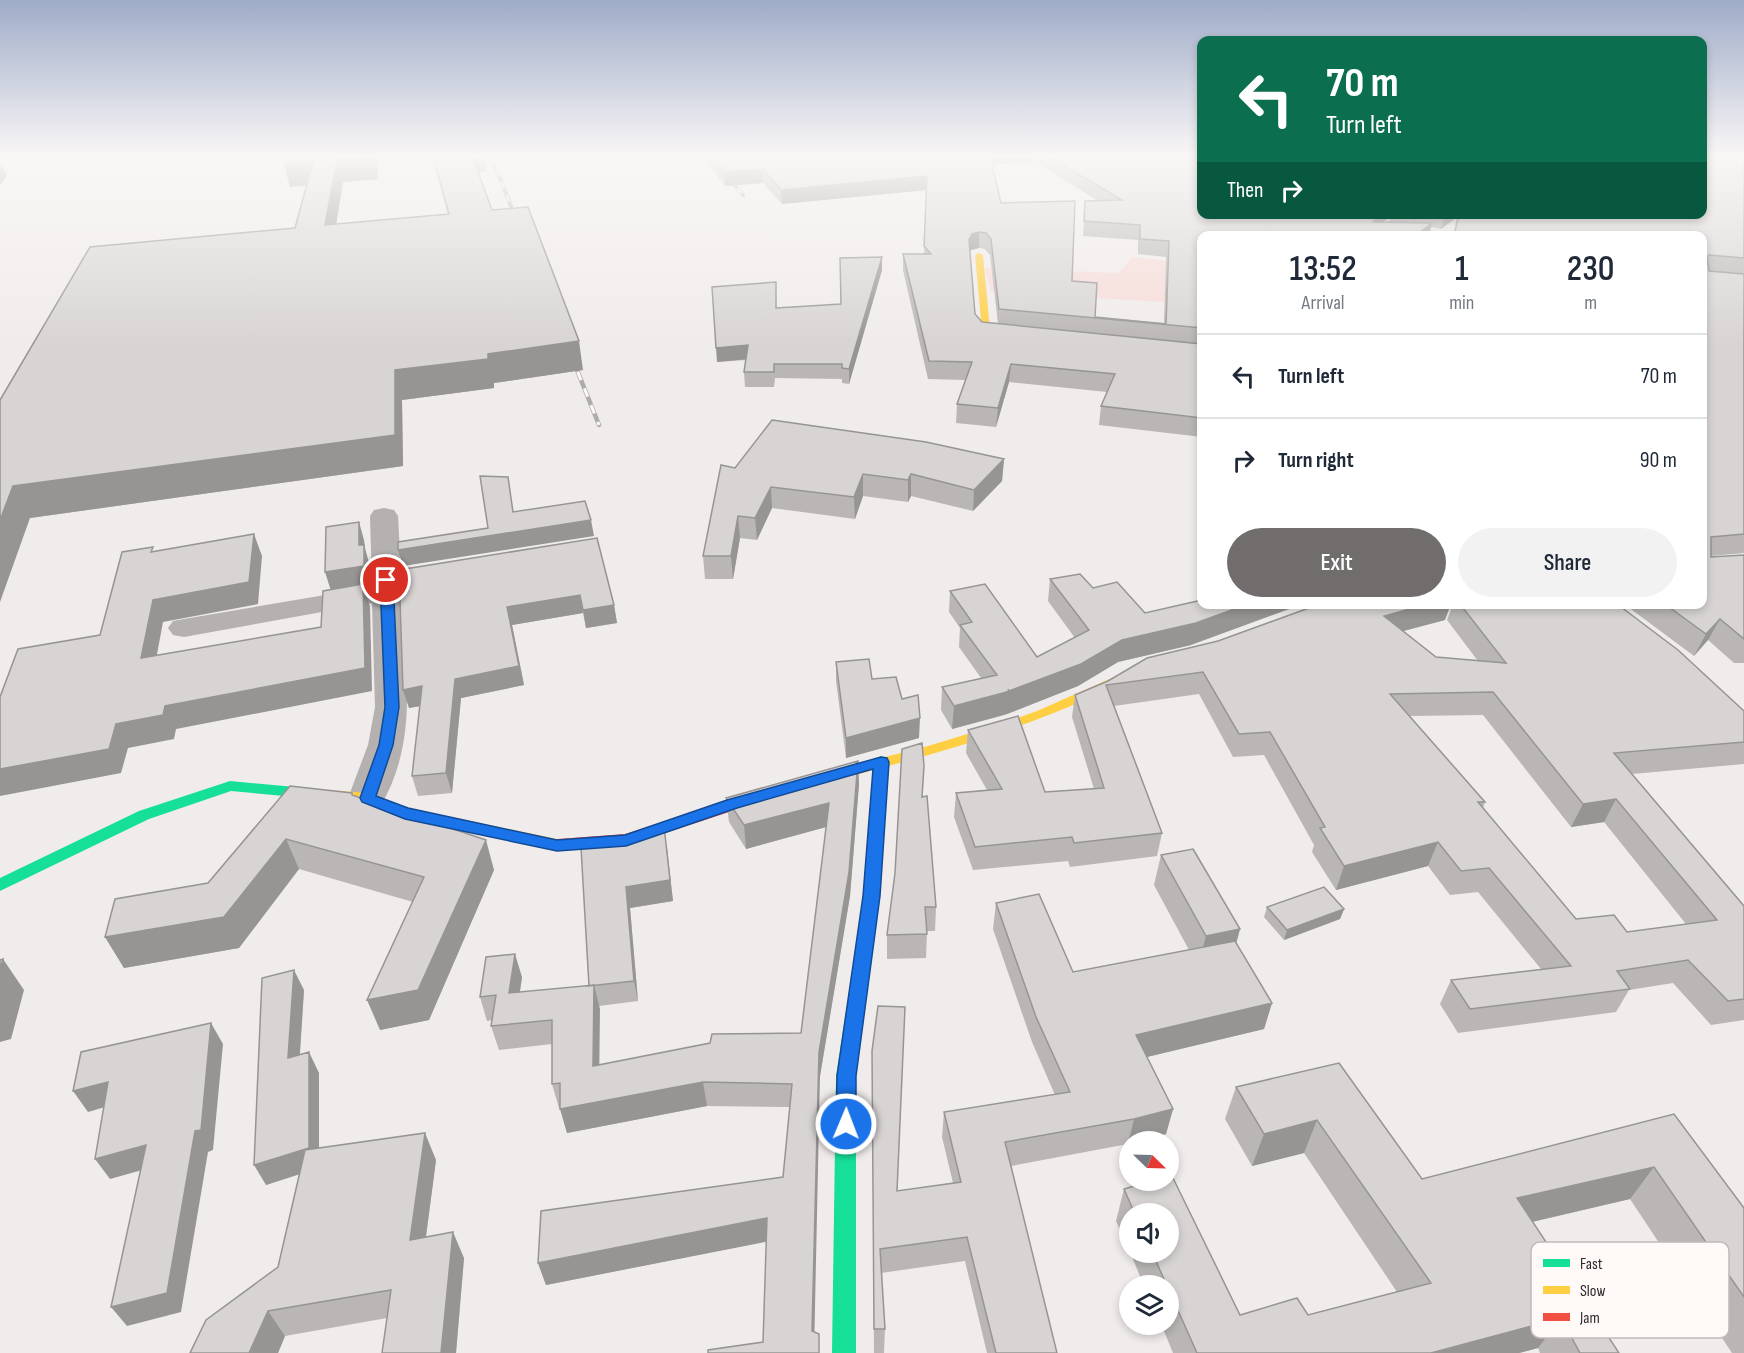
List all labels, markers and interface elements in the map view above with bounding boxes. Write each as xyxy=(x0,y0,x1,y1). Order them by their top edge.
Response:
text: 70 m xyxy=(1326,58,1399,109)
icon: left xyxy=(1227,60,1305,138)
text: Turn left xyxy=(1326,109,1402,141)
icon: right xyxy=(1275,174,1308,207)
text: Then xyxy=(1227,177,1263,204)
text: 13:52 xyxy=(1289,248,1357,291)
text: 1 xyxy=(1455,248,1468,291)
text: 230 xyxy=(1567,248,1615,291)
text: Arrival xyxy=(1302,291,1345,315)
text: min xyxy=(1449,291,1474,315)
text: m xyxy=(1584,291,1597,315)
icon: left xyxy=(1227,360,1260,393)
text: Turn left xyxy=(1278,363,1344,390)
text: 70 m xyxy=(1641,363,1677,390)
icon: right xyxy=(1227,444,1260,477)
text: Turn right xyxy=(1278,447,1354,474)
text: 90 m xyxy=(1640,447,1677,474)
button: Exit xyxy=(1227,528,1446,597)
button: Share xyxy=(1458,528,1677,597)
pin xyxy=(360,554,411,605)
icon: arrive xyxy=(369,563,402,596)
position arrow xyxy=(814,1092,878,1156)
north arrow xyxy=(1119,1131,1179,1191)
map controls xyxy=(1119,1131,1179,1335)
button: sound xyxy=(1119,1203,1179,1263)
legend xyxy=(1531,1242,1729,1338)
text: Fast xyxy=(1580,1255,1603,1274)
button: layers xyxy=(1119,1275,1179,1335)
text: Slow xyxy=(1580,1282,1605,1301)
text: Jam xyxy=(1579,1309,1600,1328)

